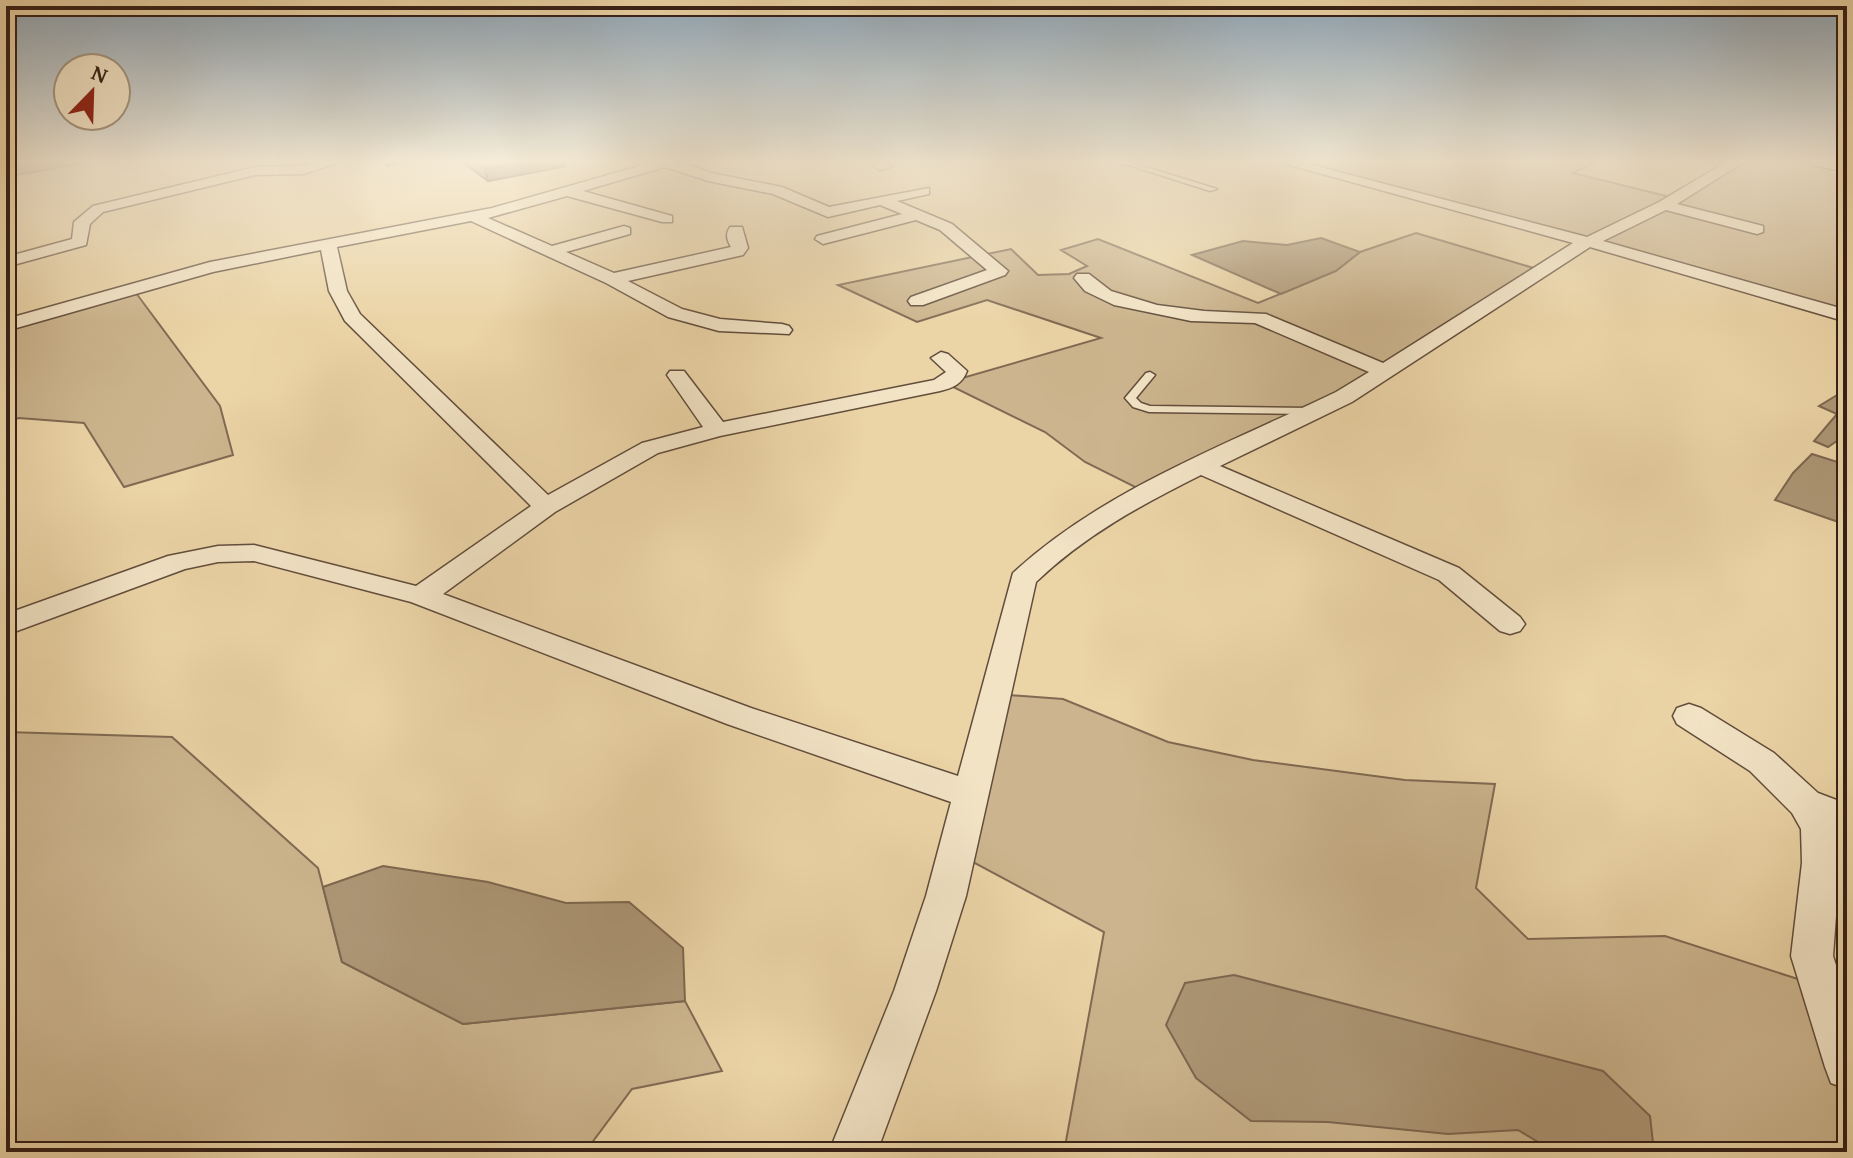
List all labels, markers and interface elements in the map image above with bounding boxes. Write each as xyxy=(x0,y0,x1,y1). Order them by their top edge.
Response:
north arrow xyxy=(52,52,132,132)
text: N xyxy=(87,56,113,91)

